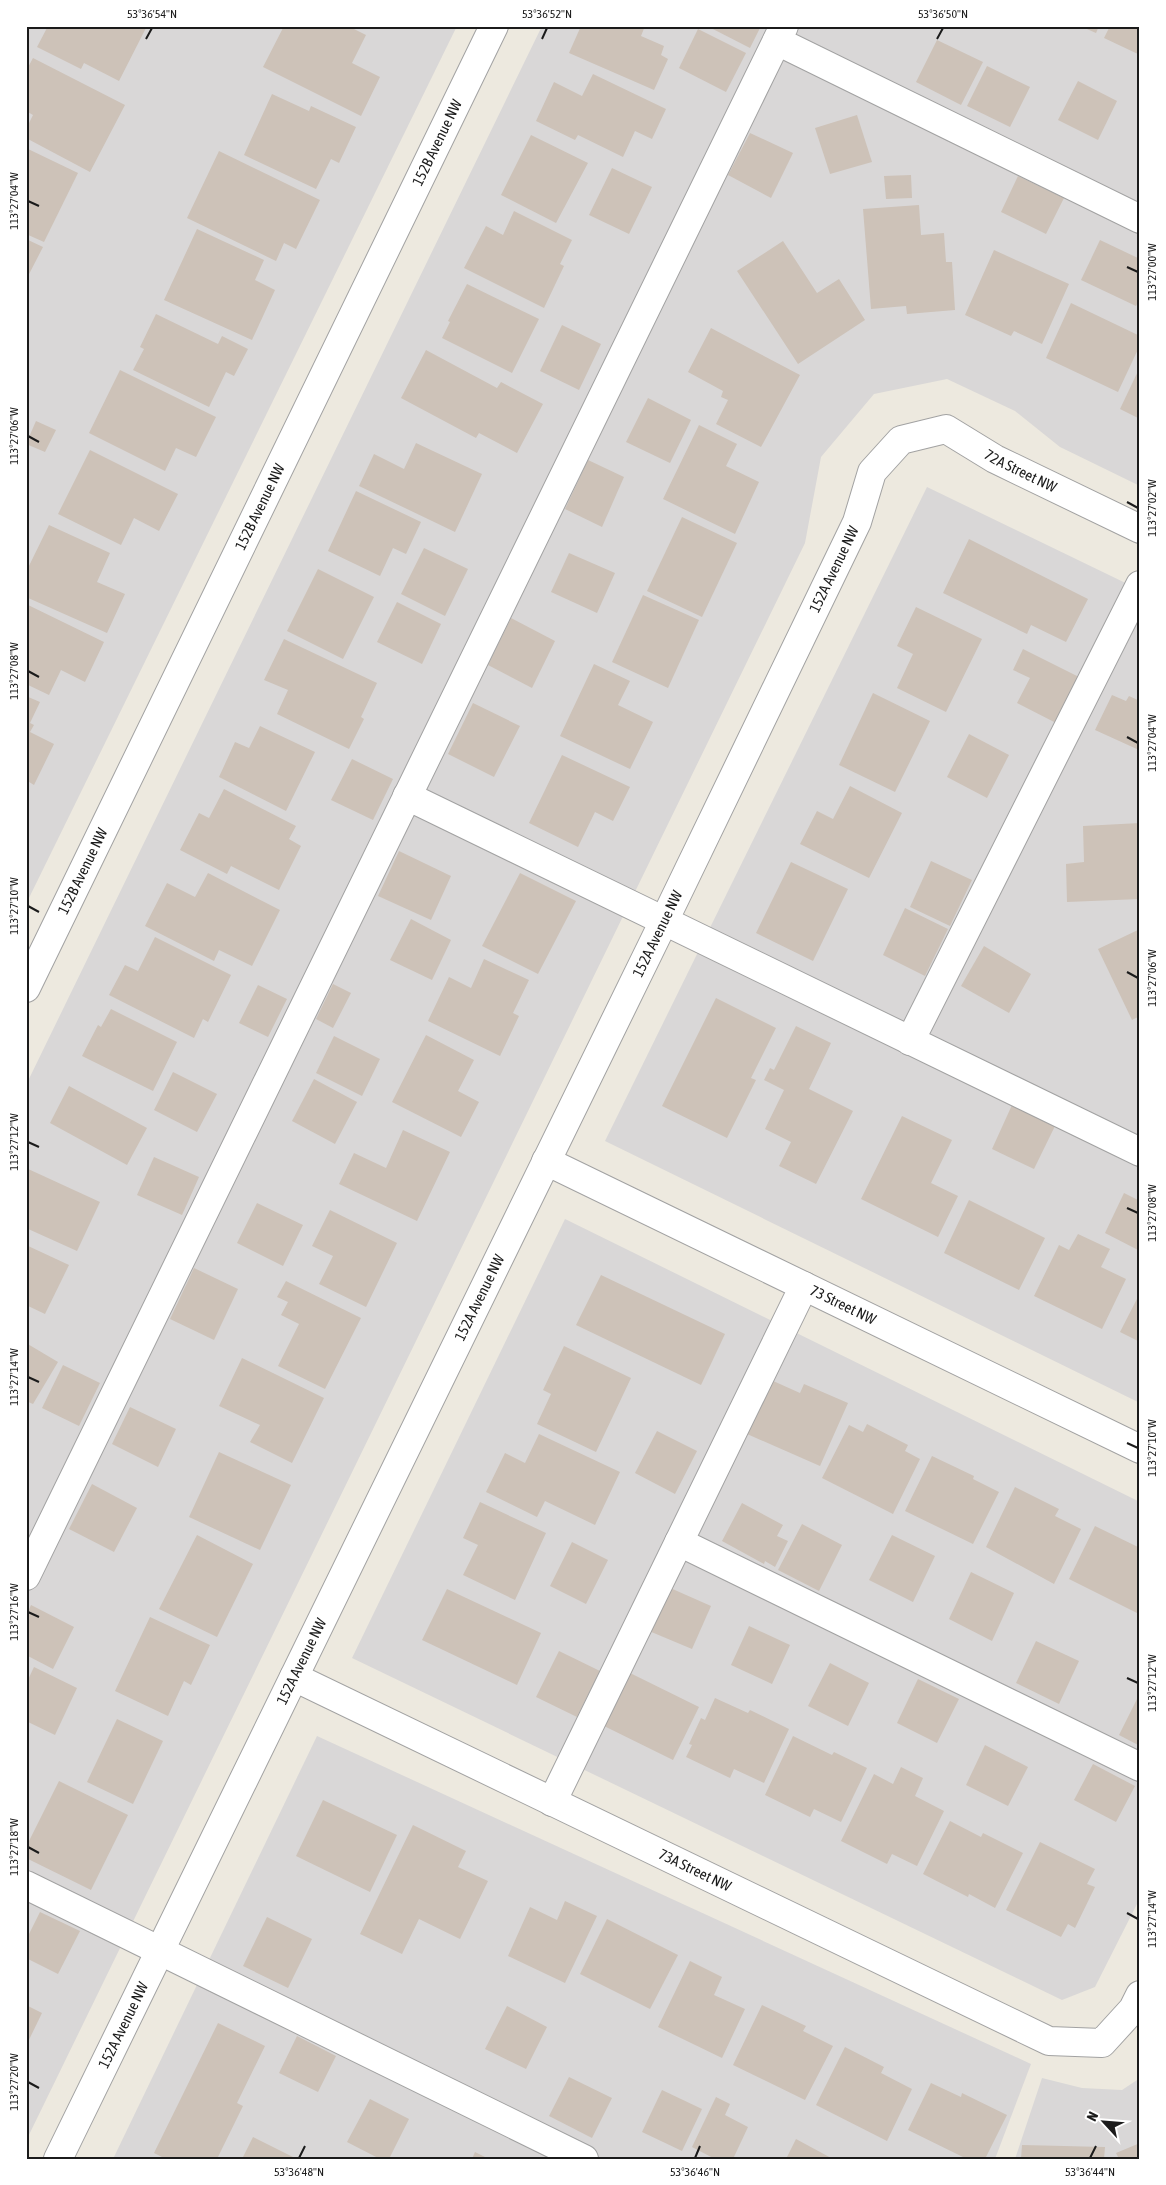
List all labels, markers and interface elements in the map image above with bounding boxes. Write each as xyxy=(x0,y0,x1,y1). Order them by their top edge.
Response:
text: 53°36'54"N xyxy=(127,7,177,21)
text: 53°36'52"N xyxy=(522,7,572,21)
text: 53°36'50"N xyxy=(918,7,968,21)
street label: 152B Avenue NW xyxy=(409,97,465,188)
text: 113°27'04"W xyxy=(7,172,21,230)
text: 113°27'00"W xyxy=(1145,243,1159,301)
text: 113°27'06"W xyxy=(7,407,21,465)
street label: 72A Street NW xyxy=(982,446,1060,496)
street label: 152B Avenue NW xyxy=(231,461,288,553)
text: 113°27'02"W xyxy=(1145,479,1159,537)
street label: 152A Avenue NW xyxy=(806,523,862,615)
text: 113°27'08"W xyxy=(7,642,21,700)
text: 113°27'04"W xyxy=(1145,714,1159,772)
street label: 152B Avenue NW xyxy=(54,825,111,917)
text: 113°27'10"W xyxy=(7,877,21,935)
street label: 152A Avenue NW xyxy=(629,888,685,980)
text: 113°27'06"W xyxy=(1145,949,1159,1007)
text: 113°27'12"W xyxy=(7,1113,21,1171)
text: 113°27'08"W xyxy=(1145,1184,1159,1242)
street label: 152A Avenue NW xyxy=(451,1251,508,1343)
street label: 73 Street NW xyxy=(808,1281,879,1328)
text: 113°27'14"W xyxy=(7,1348,21,1406)
text: 113°27'10"W xyxy=(1145,1419,1159,1477)
text: 113°27'16"W xyxy=(7,1583,21,1641)
street label: 152A Avenue NW xyxy=(273,1615,329,1707)
text: 113°27'12"W xyxy=(1145,1654,1159,1712)
text: 113°27'18"W xyxy=(7,1818,21,1876)
street label: 73A Street NW xyxy=(656,1845,734,1895)
text: 113°27'14"W xyxy=(1145,1890,1159,1948)
street label: 152A Avenue NW xyxy=(95,1979,151,2071)
text: 113°27'20"W xyxy=(7,2053,21,2111)
north arrow xyxy=(1078,2098,1128,2148)
text: N xyxy=(1083,2109,1101,2124)
text: 53°36'48"N xyxy=(274,2165,324,2179)
text: 53°36'46"N xyxy=(670,2165,720,2179)
text: 53°36'44"N xyxy=(1065,2165,1115,2179)

